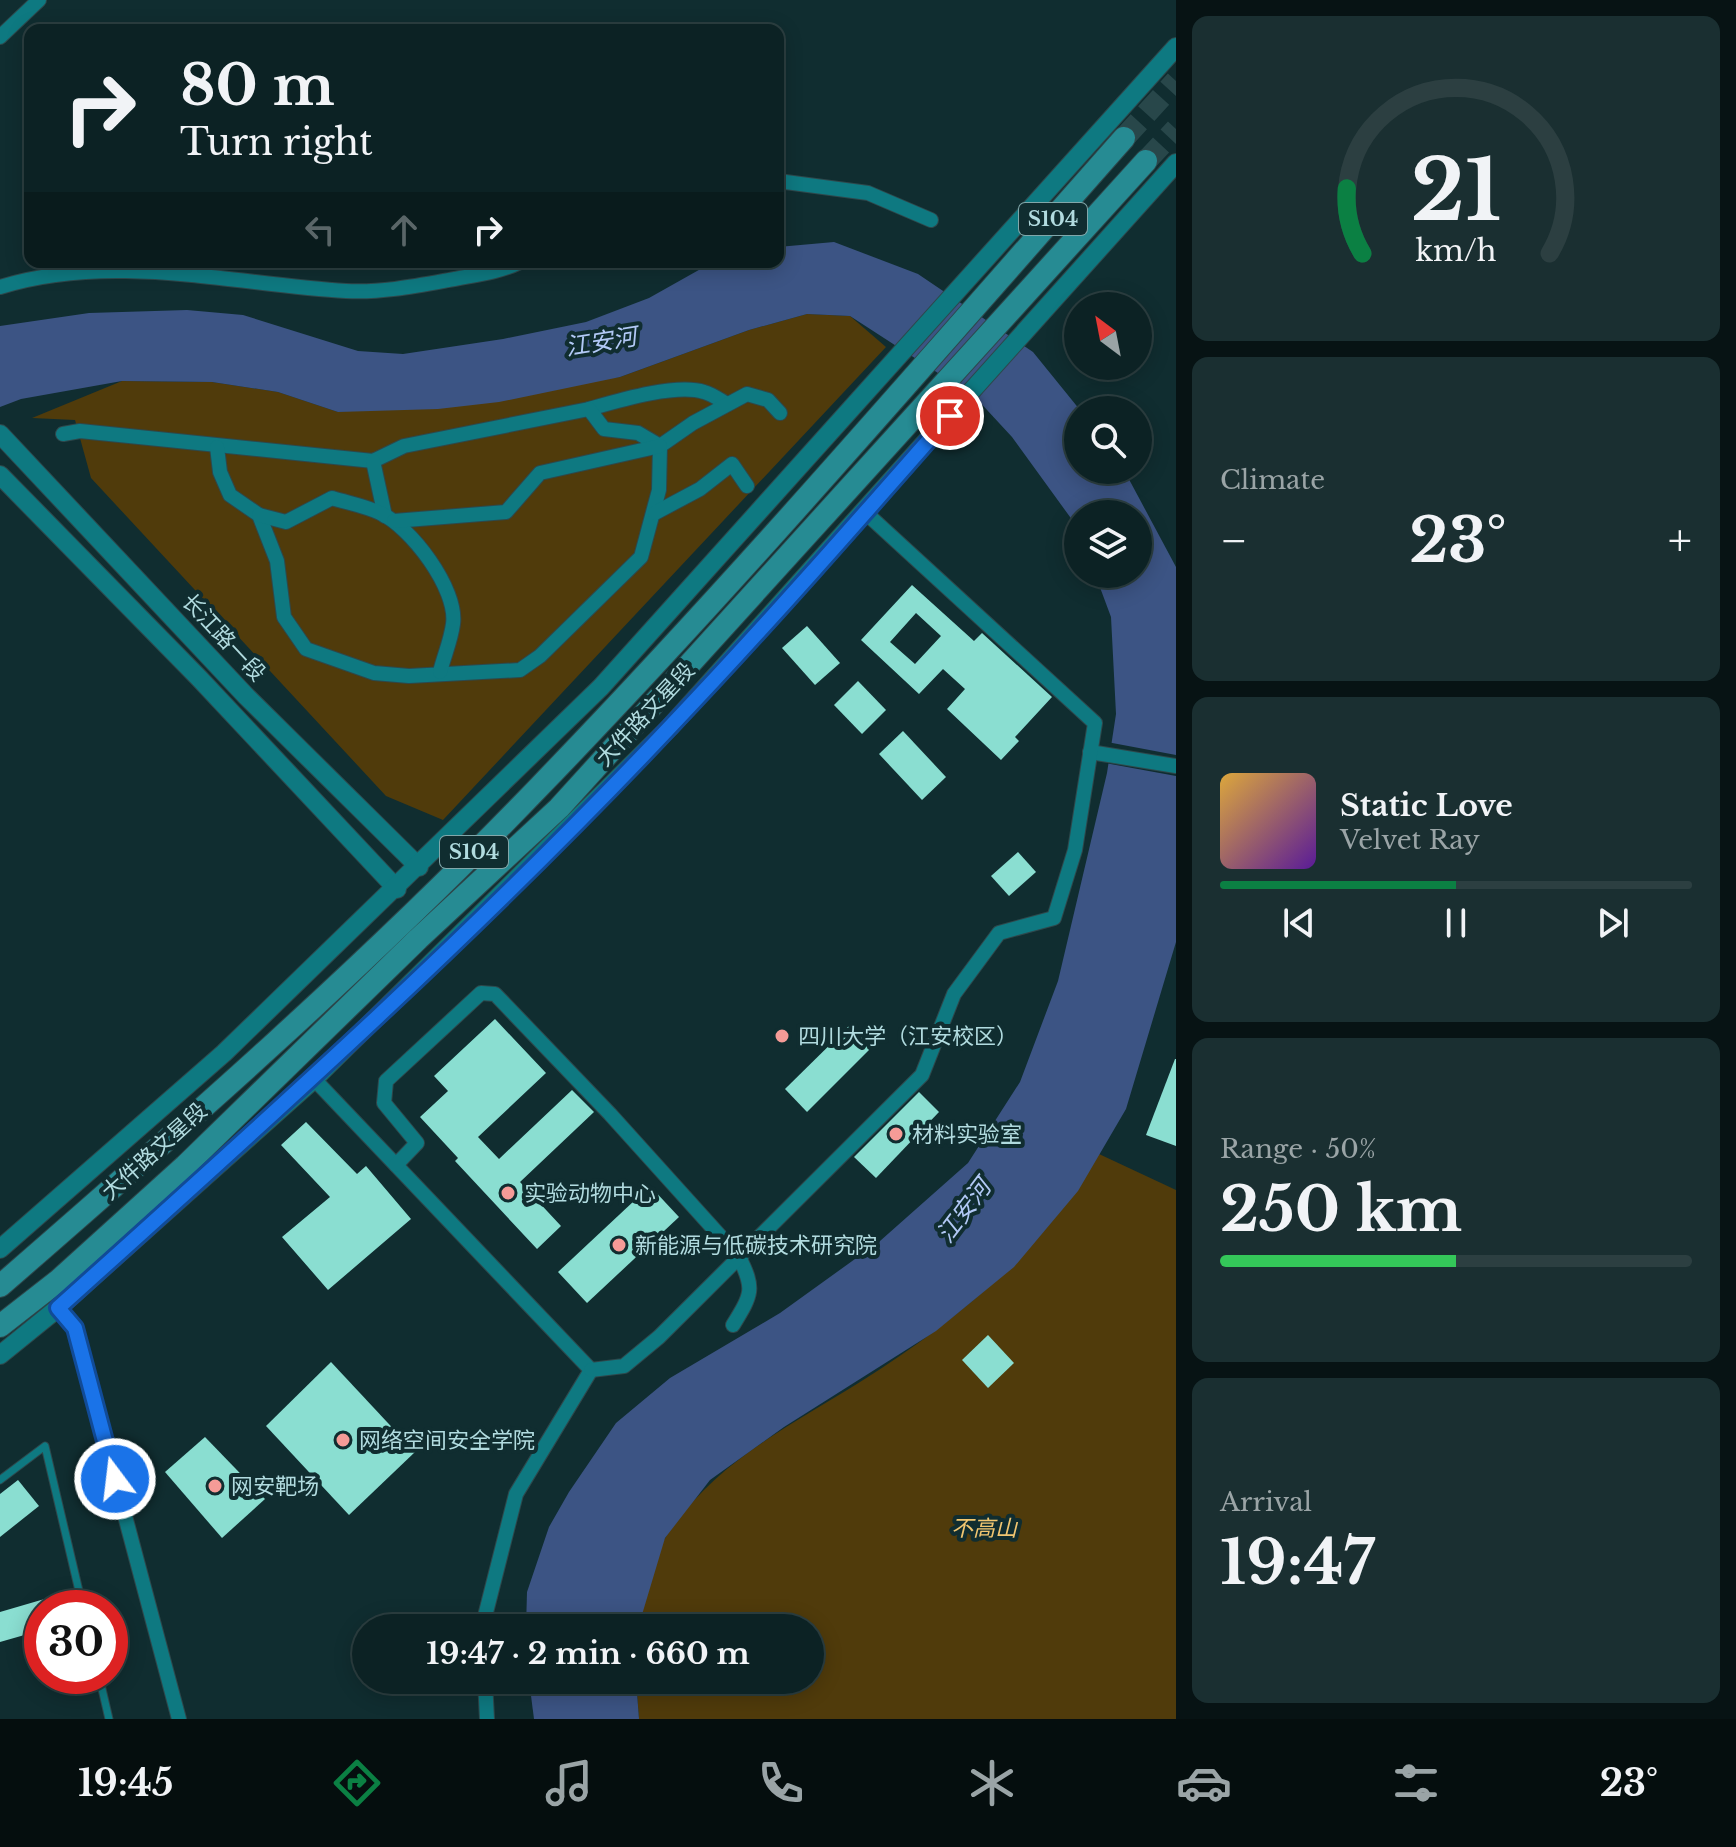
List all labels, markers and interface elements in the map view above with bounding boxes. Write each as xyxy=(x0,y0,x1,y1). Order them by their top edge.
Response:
text: 80 m xyxy=(180,51,335,120)
icon: right xyxy=(48,56,152,160)
text: Turn right xyxy=(180,120,373,165)
text: 21 xyxy=(1411,139,1501,242)
road number: S104 xyxy=(1019,203,1087,235)
icon: left xyxy=(298,208,342,252)
icon: ahead xyxy=(382,208,426,252)
icon: right xyxy=(466,208,510,252)
text: km/h xyxy=(1415,233,1497,269)
north arrow xyxy=(1064,292,1152,380)
map controls xyxy=(1064,292,1152,588)
water label: 江安河 xyxy=(563,321,643,361)
pin xyxy=(916,382,984,450)
icon: arrive xyxy=(928,394,972,438)
button: search xyxy=(1064,396,1152,484)
text: Climate xyxy=(1220,464,1325,496)
button: layers xyxy=(1064,500,1152,588)
text: 23° xyxy=(1409,504,1507,578)
text: − xyxy=(1220,513,1248,568)
text: + xyxy=(1668,513,1692,568)
street label: 长江路一段 xyxy=(176,588,271,687)
street label: 大件路文星段 xyxy=(590,657,700,772)
text: Static Love xyxy=(1340,787,1513,824)
text: Velvet Ray xyxy=(1340,824,1480,856)
road number: S104 xyxy=(440,836,508,868)
icon: previous xyxy=(1277,901,1321,945)
icon: pause xyxy=(1434,901,1478,945)
icon: next xyxy=(1591,901,1635,945)
place label: 四川大学（江安校区） xyxy=(798,1023,1018,1050)
marker: 四川大学（江安校区） xyxy=(773,1027,791,1045)
street label: 大件路文星段 xyxy=(96,1097,212,1206)
place label: 材料实验室 xyxy=(912,1121,1022,1148)
marker: 材料实验室 xyxy=(887,1125,905,1143)
text: Range · 50% xyxy=(1220,1133,1376,1165)
water label: 江安河 xyxy=(930,1170,999,1248)
text: 250 km xyxy=(1220,1173,1462,1247)
place label: 实验动物中心 xyxy=(524,1180,656,1207)
marker: 实验动物中心 xyxy=(499,1184,517,1202)
place label: 新能源与低碳技术研究院 xyxy=(635,1232,877,1259)
marker: 新能源与低碳技术研究院 xyxy=(610,1236,628,1254)
place label: 网络空间安全学院 xyxy=(359,1427,535,1454)
marker: 网络空间安全学院 xyxy=(334,1431,352,1449)
position arrow xyxy=(73,1437,157,1521)
place label: 网安靶场 xyxy=(231,1473,319,1500)
marker: 网安靶场 xyxy=(206,1477,224,1495)
text: Arrival xyxy=(1220,1486,1312,1518)
park label: 不高山 xyxy=(951,1515,1019,1542)
text: 19:47 xyxy=(1220,1526,1374,1600)
speed limit sign: 30 xyxy=(24,1590,128,1694)
text: 19:47 · 2 min · 660 m xyxy=(426,1635,750,1672)
icon: directions xyxy=(329,1755,385,1811)
icon: music xyxy=(541,1755,597,1811)
icon: phone xyxy=(753,1755,809,1811)
icon: climate xyxy=(964,1755,1020,1811)
icon: car xyxy=(1176,1755,1232,1811)
icon: filters xyxy=(1388,1755,1444,1811)
text: 19:45 xyxy=(78,1761,173,1806)
text: 23° xyxy=(1600,1761,1658,1806)

